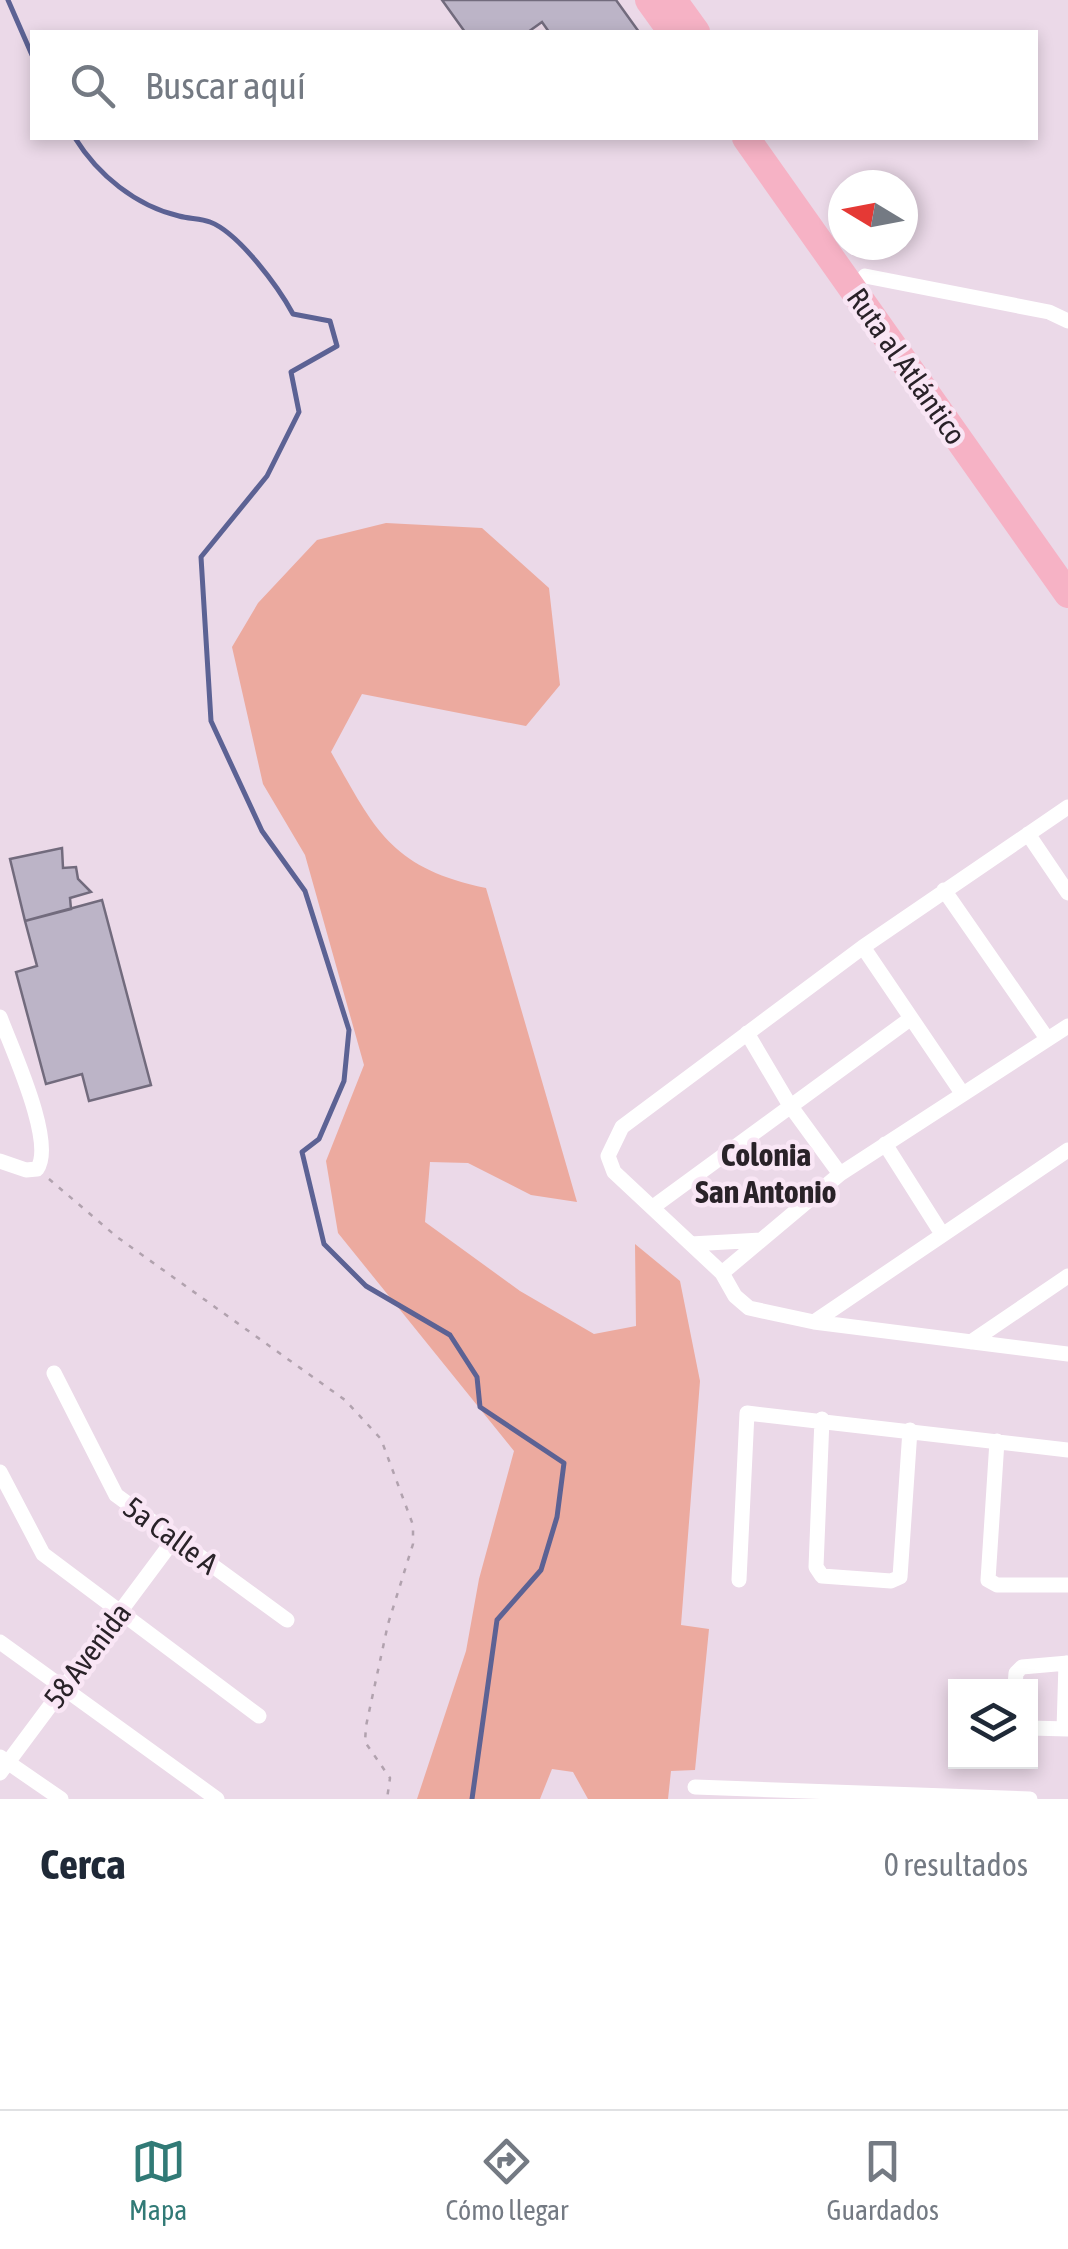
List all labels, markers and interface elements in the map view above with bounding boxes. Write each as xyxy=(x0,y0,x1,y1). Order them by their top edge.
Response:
search box xyxy=(30,30,1038,140)
icon: search xyxy=(65,58,120,113)
text: Buscar aquí xyxy=(145,64,306,107)
north arrow xyxy=(828,170,918,260)
street label: Ruta al Atlántico xyxy=(841,281,973,451)
district label: Colonia San Antonio xyxy=(695,1136,837,1210)
street label: 5a Calle A xyxy=(117,1490,225,1581)
street label: 58 Avenida xyxy=(37,1596,137,1714)
map controls xyxy=(948,1679,1038,1769)
button: layers xyxy=(948,1679,1038,1769)
text: Cerca xyxy=(40,1840,125,1888)
text: 0 resultados xyxy=(884,1846,1028,1883)
tab: Mapa xyxy=(129,2134,187,2226)
tab: Cómo llegar xyxy=(445,2134,568,2226)
tab: Guardados xyxy=(827,2134,939,2226)

